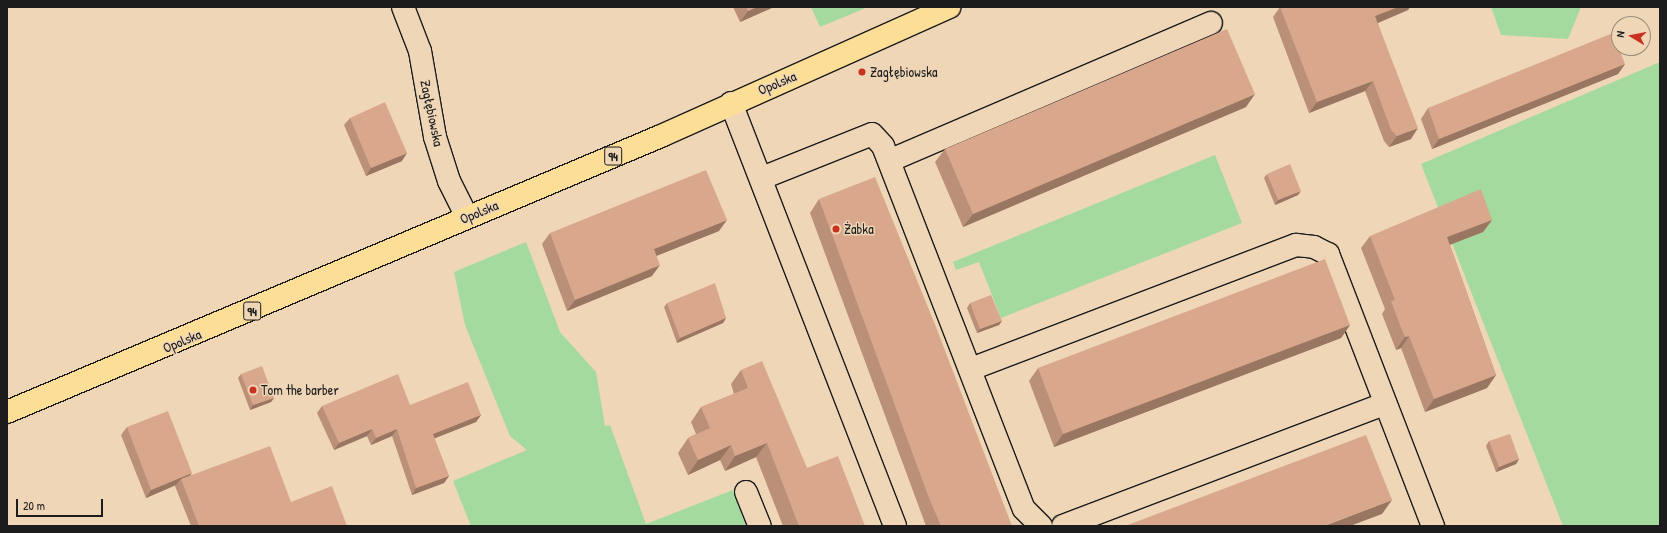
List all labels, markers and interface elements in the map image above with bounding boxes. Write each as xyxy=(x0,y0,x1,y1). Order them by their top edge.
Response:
north arrow xyxy=(1611,16,1651,56)
text: N xyxy=(1613,30,1628,38)
place label: Zagłębiowska xyxy=(870,64,937,80)
street label: Opolska xyxy=(755,67,799,99)
marker: Zagłębiowska xyxy=(857,67,867,77)
street label: Zagłębiowska xyxy=(417,78,447,148)
road number: 94 xyxy=(604,145,622,167)
street label: Opolska xyxy=(457,196,501,228)
place label: Żabka xyxy=(844,221,874,237)
marker: Żabka xyxy=(831,224,841,234)
road number: 94 xyxy=(243,300,261,322)
street label: Opolska xyxy=(160,325,204,357)
place label: Tom the barber xyxy=(261,382,339,398)
marker: Tom the barber xyxy=(248,385,258,395)
scale bar xyxy=(18,491,105,517)
text: 20 m xyxy=(23,497,45,514)

